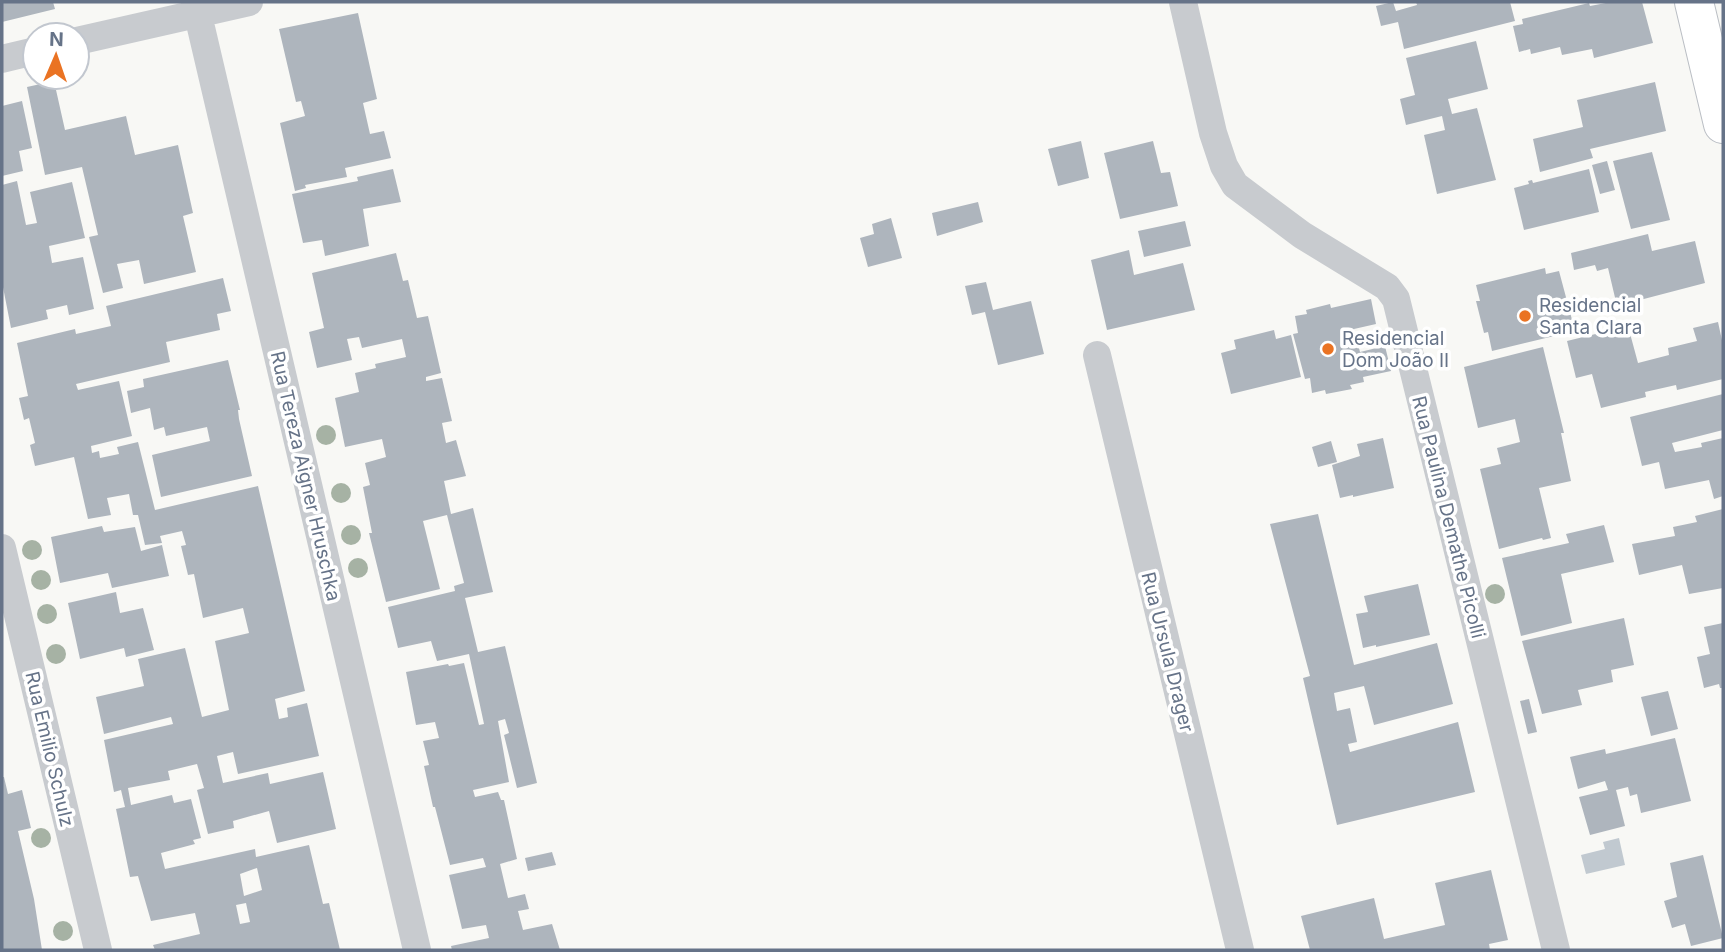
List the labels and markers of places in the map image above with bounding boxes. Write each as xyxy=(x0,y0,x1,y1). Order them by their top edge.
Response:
place label: Residencial Santa Clara xyxy=(1539,294,1642,339)
marker: Residencial Santa Clara xyxy=(1517,308,1533,324)
place label: Residencial Dom João II xyxy=(1342,327,1449,372)
marker: Residencial Dom João II xyxy=(1320,341,1336,357)

